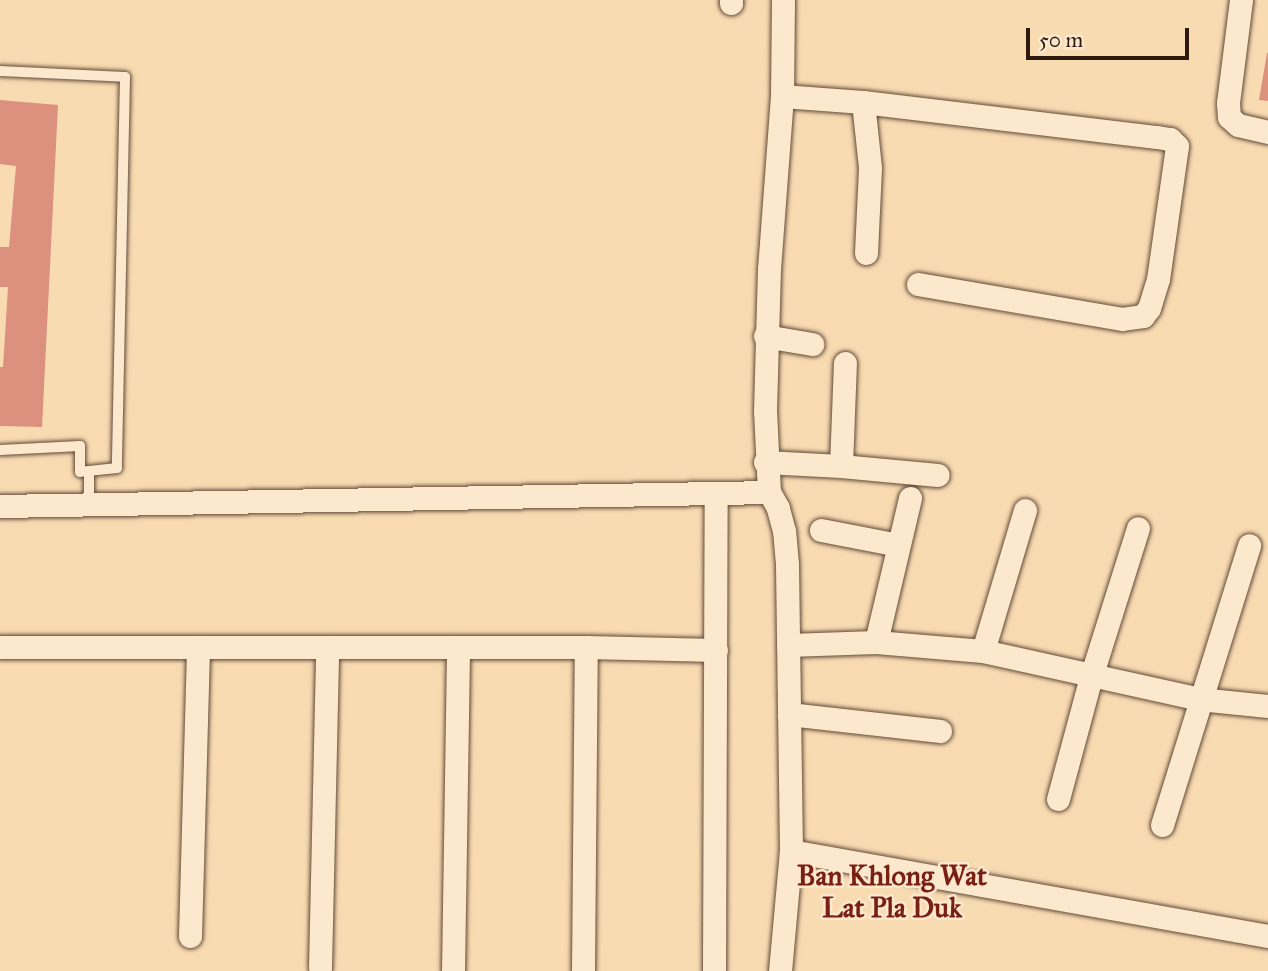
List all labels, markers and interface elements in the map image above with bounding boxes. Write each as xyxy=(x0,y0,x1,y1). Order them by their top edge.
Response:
scale bar xyxy=(1030,14,1193,58)
text: 50 m xyxy=(1039,27,1083,53)
district label: Ban Khlong Wat Lat Pla Duk xyxy=(797,859,987,925)

